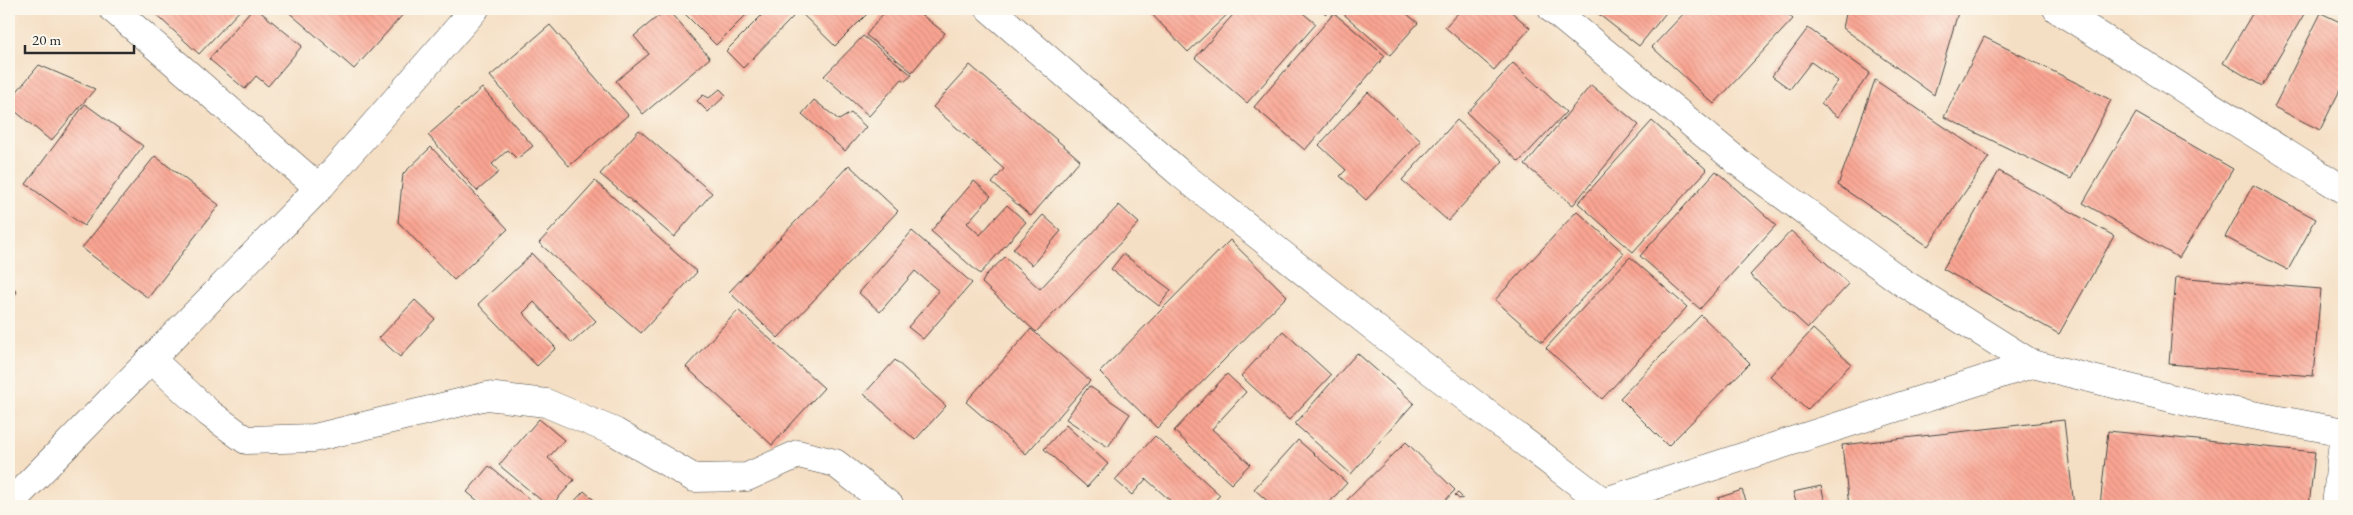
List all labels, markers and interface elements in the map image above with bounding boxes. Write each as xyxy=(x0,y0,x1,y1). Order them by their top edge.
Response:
scale bar xyxy=(25,22,134,54)
text: 20 m xyxy=(32,30,61,49)

